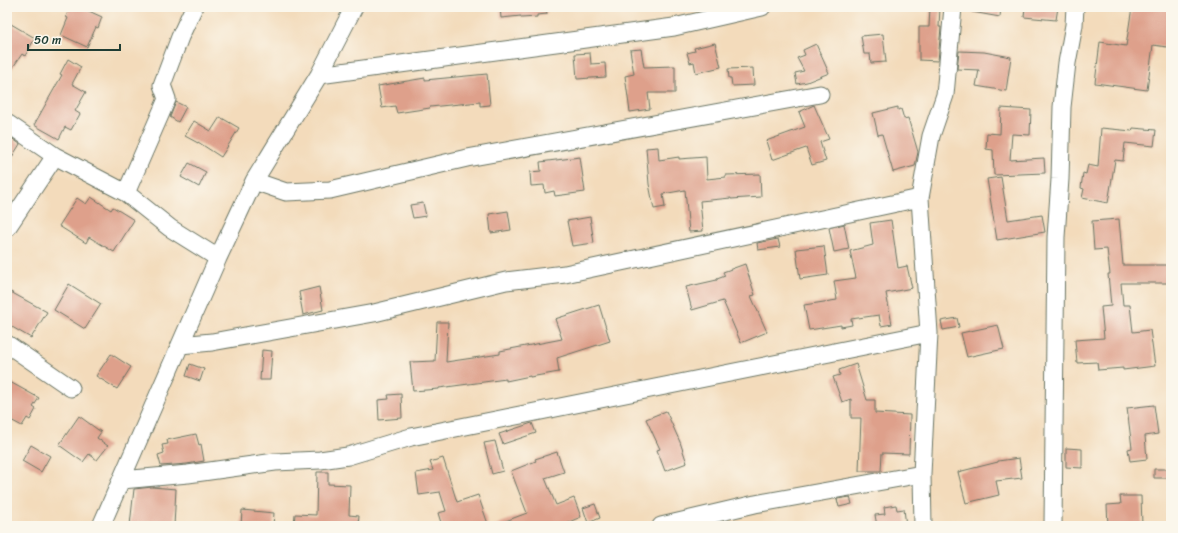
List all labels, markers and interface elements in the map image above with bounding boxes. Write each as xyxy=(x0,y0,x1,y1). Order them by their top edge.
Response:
scale bar xyxy=(28,26,120,52)
text: 50 m xyxy=(34,29,61,51)

